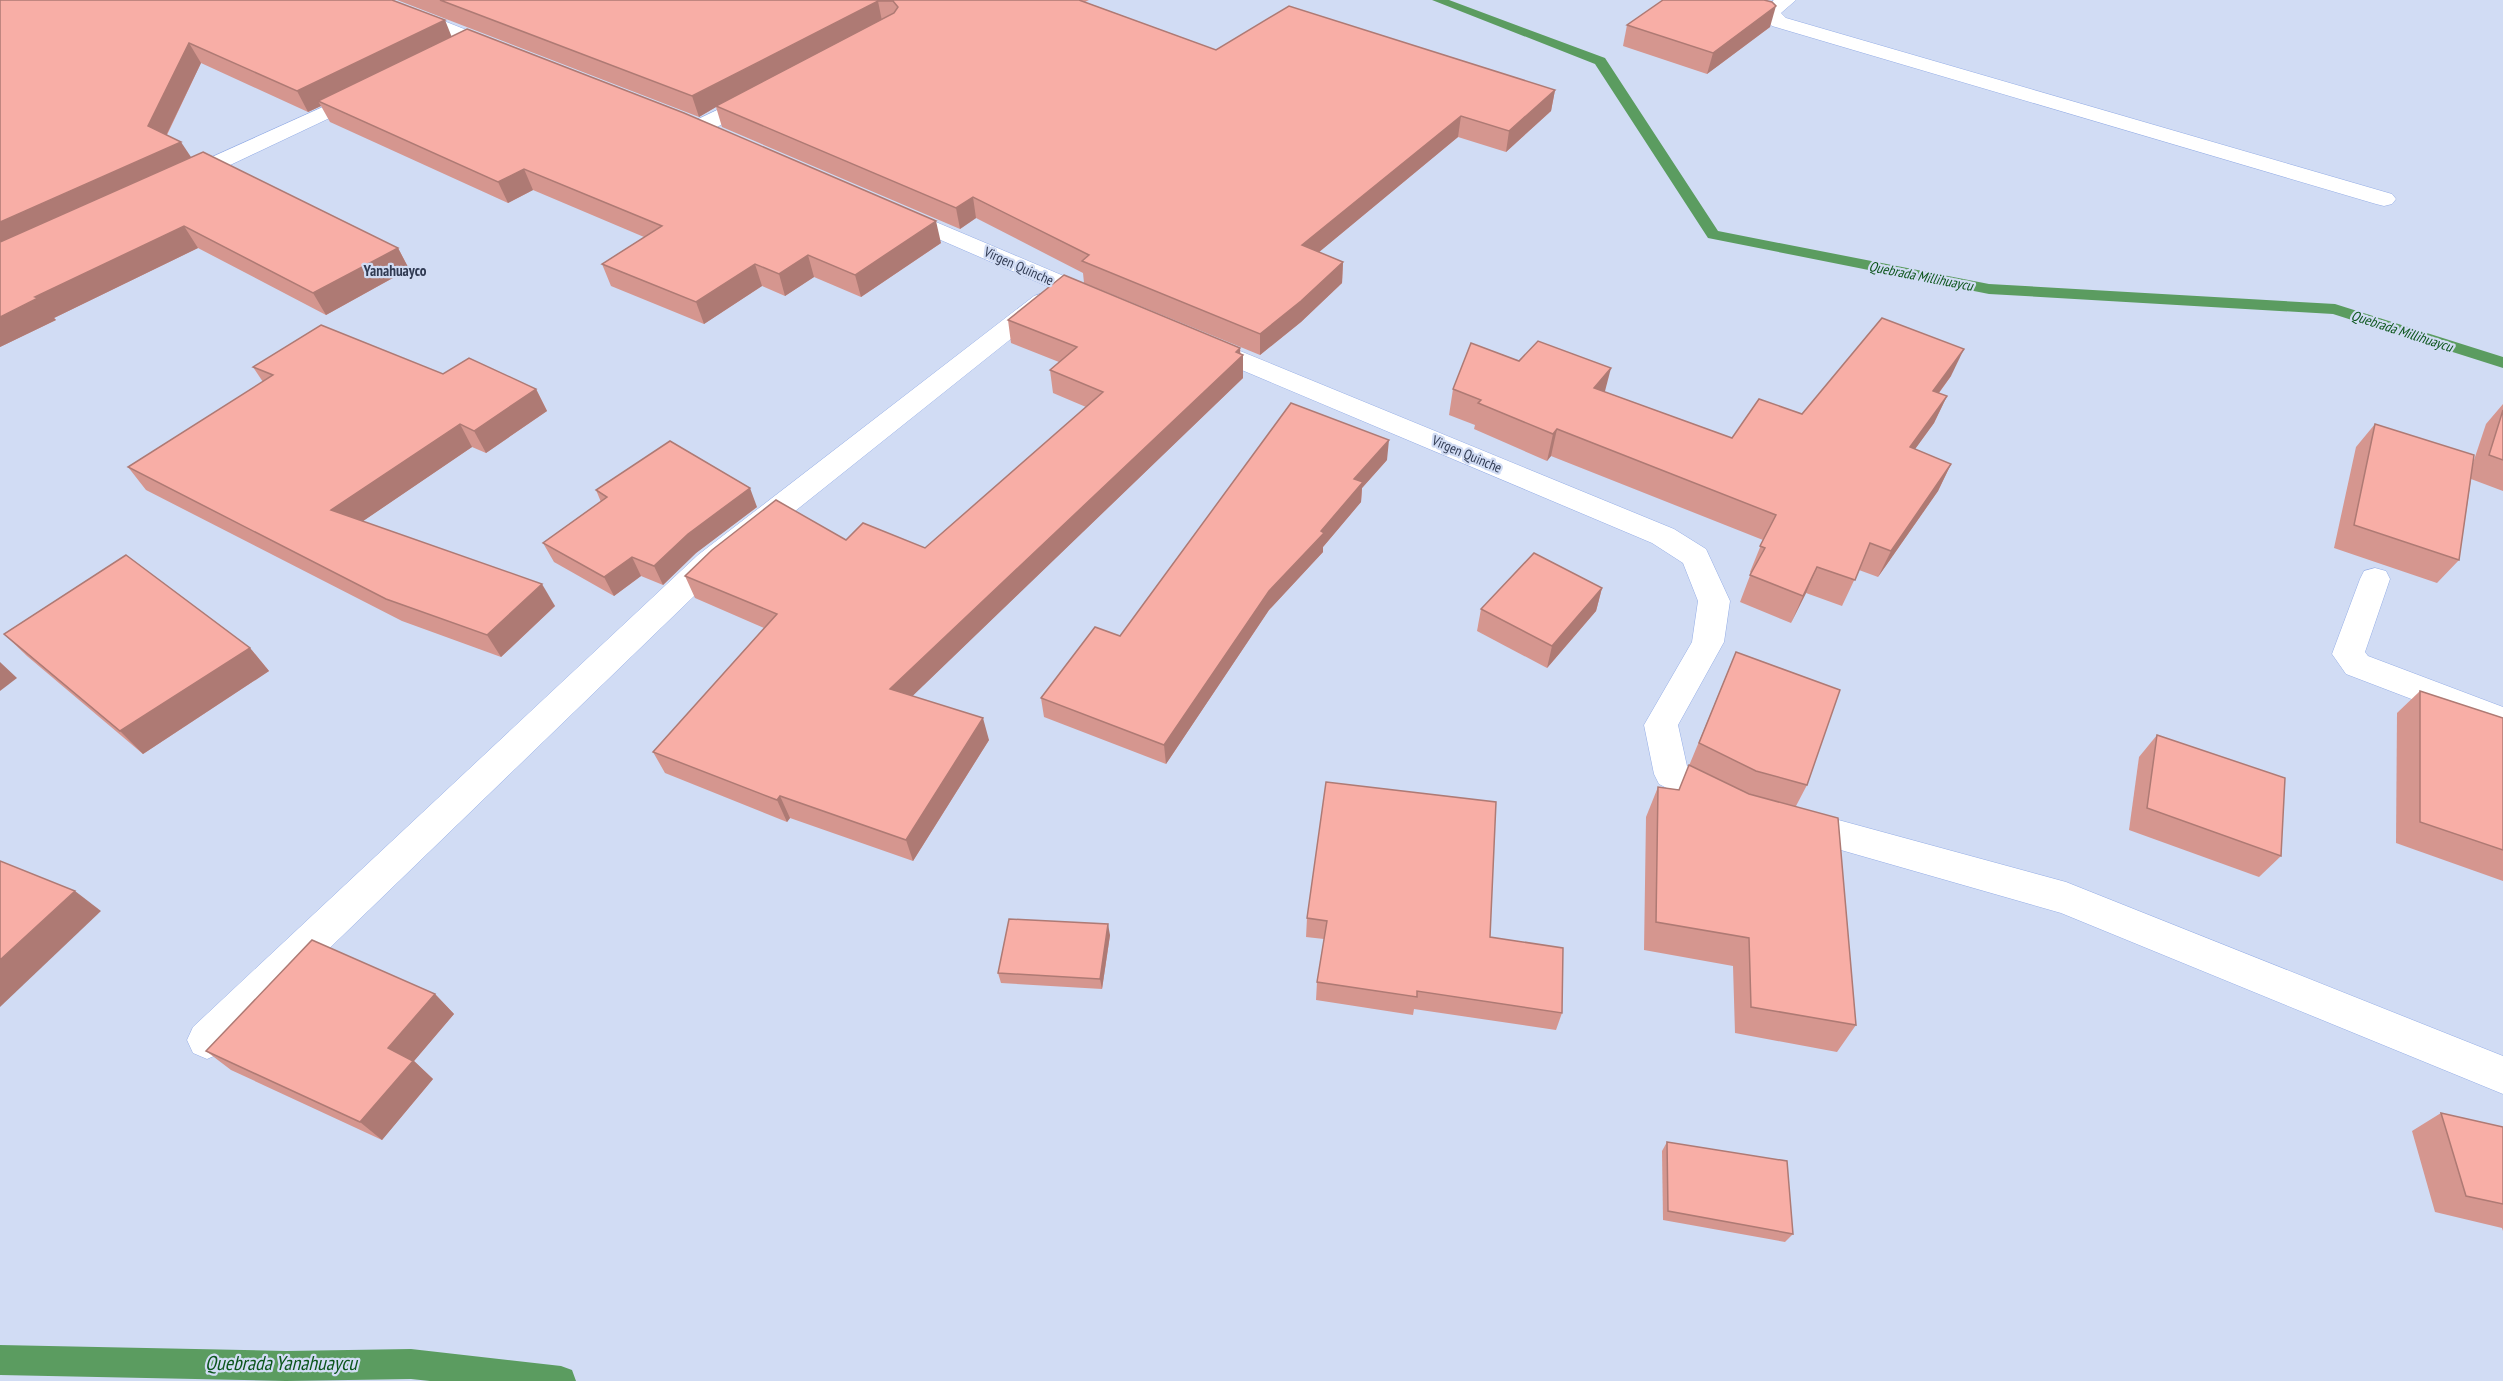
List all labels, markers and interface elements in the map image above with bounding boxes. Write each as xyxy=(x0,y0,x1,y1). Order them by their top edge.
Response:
street label: Virgen Quinche xyxy=(981,242,1057,289)
water label: Quebrada Millihuaycu xyxy=(1868,257,1975,295)
district label: Yanahuayco xyxy=(363,261,427,280)
water label: Quebrada Millihuaycu xyxy=(2349,306,2456,356)
street label: Virgen Quinche xyxy=(1428,431,1505,477)
water label: Quebrada Yanahuaycu xyxy=(205,1350,358,1376)

